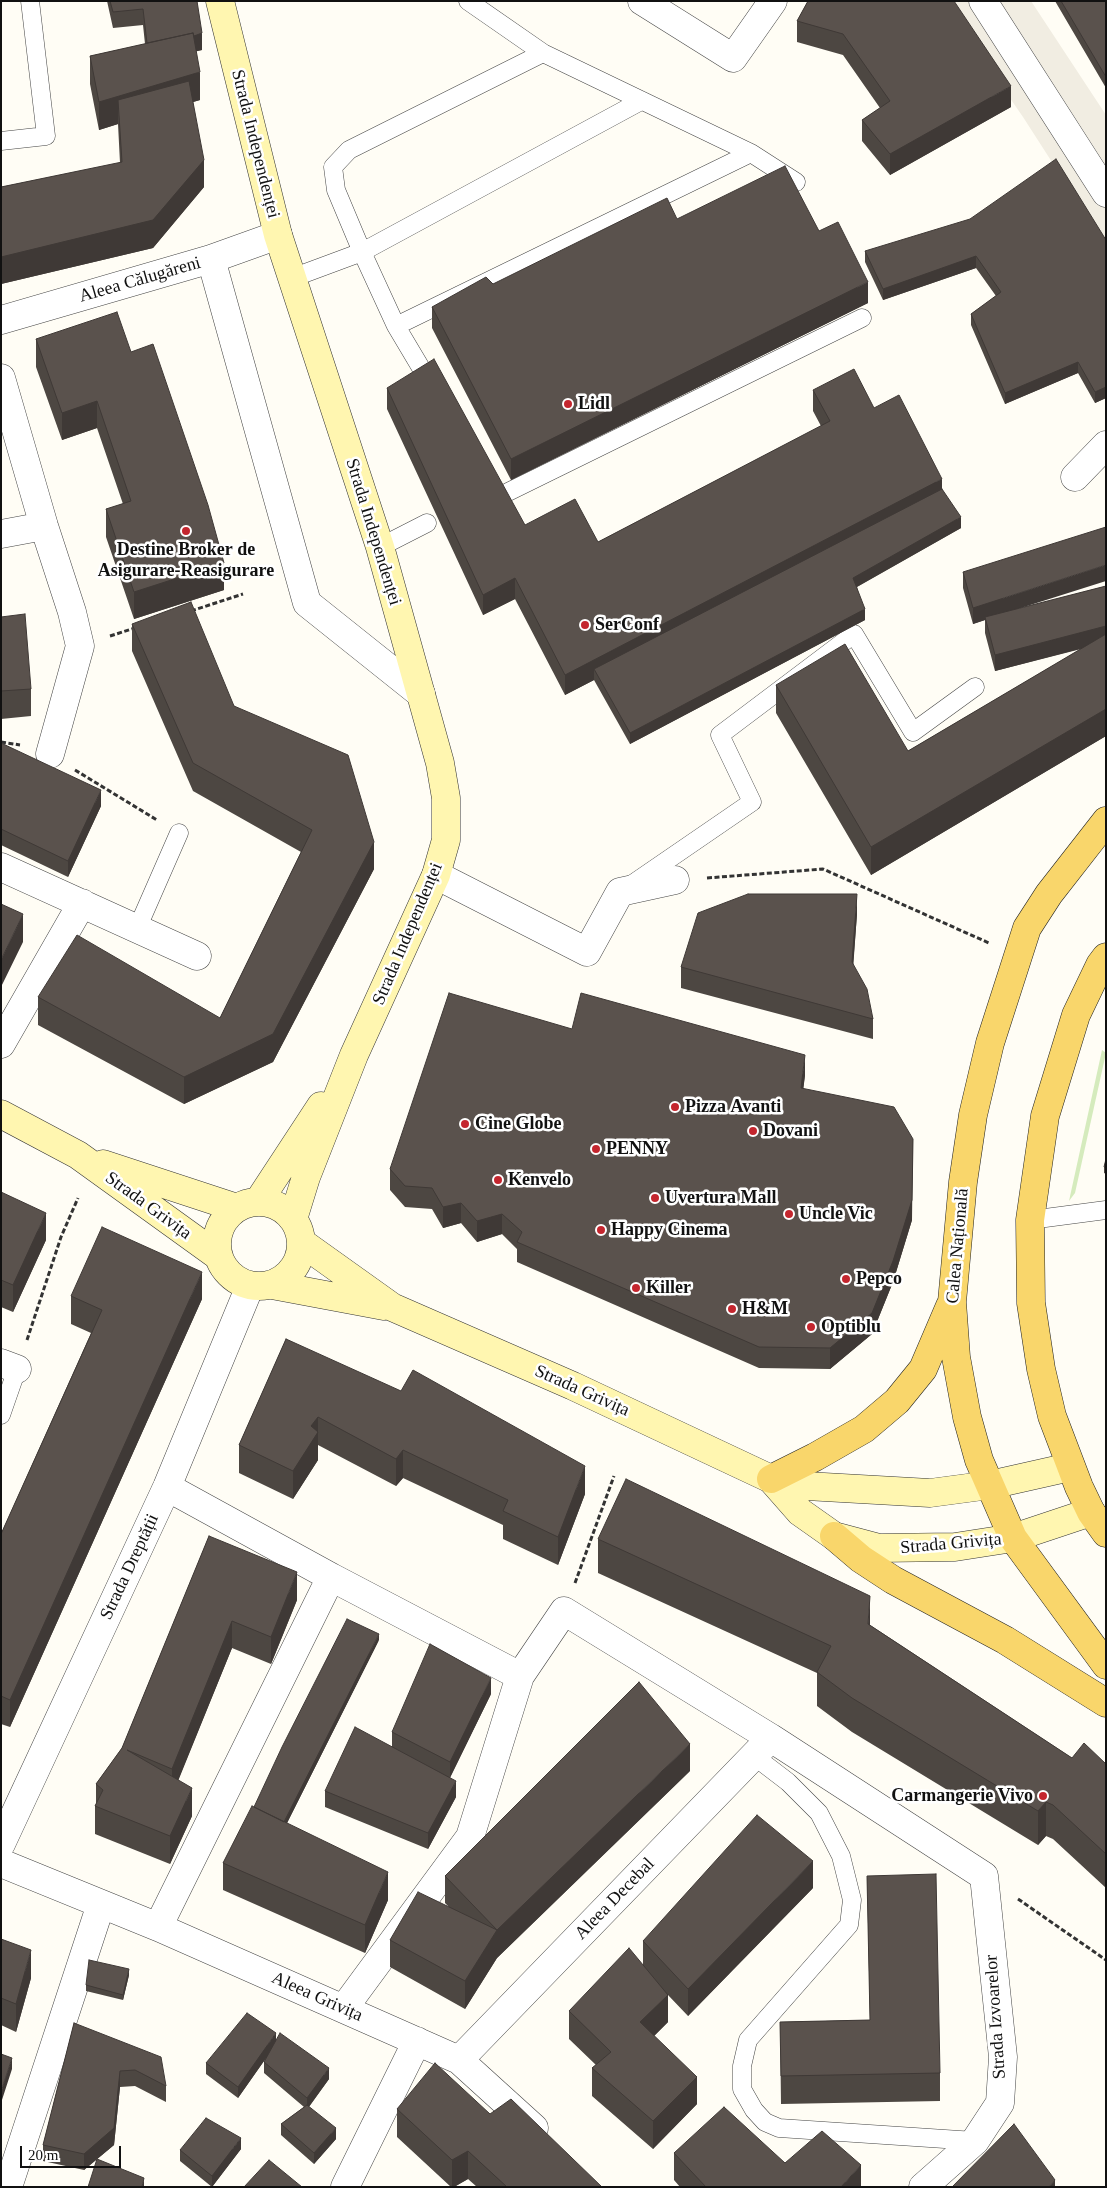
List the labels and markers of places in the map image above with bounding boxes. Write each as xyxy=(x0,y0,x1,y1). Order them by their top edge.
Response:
place label: Lidl xyxy=(578,393,610,415)
marker: Lidl xyxy=(562,398,574,410)
marker: Destine Broker de Asigurare-Reasigurare xyxy=(180,525,192,537)
place label: Destine Broker de Asigurare-Reasigurare xyxy=(98,539,274,582)
place label: SerConf xyxy=(595,614,659,636)
marker: SerConf xyxy=(579,619,591,631)
place label: Pizza Avanti xyxy=(685,1096,781,1118)
marker: Pizza Avanti xyxy=(669,1101,681,1113)
place label: Cine Globe xyxy=(475,1113,562,1135)
marker: Cine Globe xyxy=(459,1118,471,1130)
place label: Dovani xyxy=(763,1120,818,1142)
marker: Dovani xyxy=(747,1125,759,1137)
place label: PENNY xyxy=(606,1138,668,1160)
marker: PENNY xyxy=(590,1143,602,1155)
place label: Kenvelo xyxy=(508,1169,571,1191)
marker: Kenvelo xyxy=(492,1174,504,1186)
place label: Uvertura Mall xyxy=(665,1187,776,1209)
marker: Uvertura Mall xyxy=(649,1192,661,1204)
place label: Uncle Vic xyxy=(799,1203,873,1225)
marker: Uncle Vic xyxy=(783,1208,795,1220)
place label: Happy Cinema xyxy=(611,1219,728,1241)
marker: Happy Cinema xyxy=(595,1224,607,1236)
place label: Pepco xyxy=(856,1268,902,1290)
marker: Pepco xyxy=(840,1273,852,1285)
place label: Killer xyxy=(646,1277,691,1299)
marker: Killer xyxy=(630,1282,642,1294)
place label: H&M xyxy=(742,1298,788,1320)
marker: H&M xyxy=(726,1303,738,1315)
place label: Optiblu xyxy=(821,1316,881,1338)
marker: Optiblu xyxy=(805,1321,817,1333)
place label: Carmangerie Vivo xyxy=(891,1785,1033,1807)
marker: Carmangerie Vivo xyxy=(1037,1790,1049,1802)

